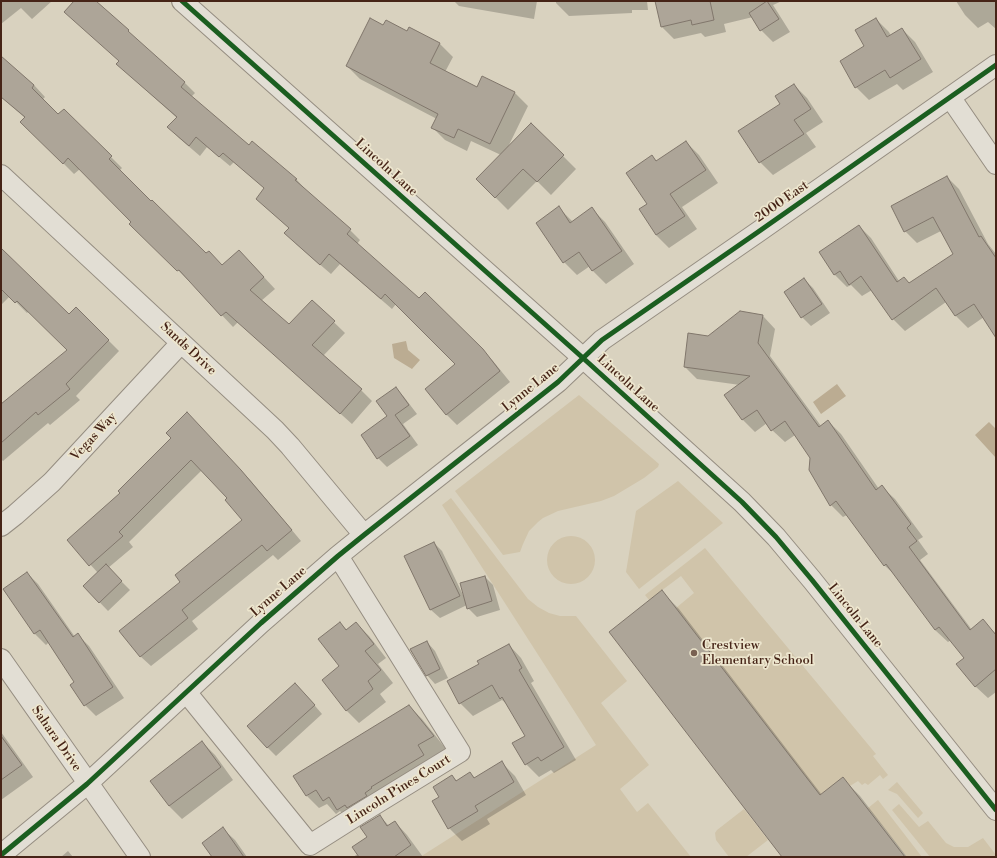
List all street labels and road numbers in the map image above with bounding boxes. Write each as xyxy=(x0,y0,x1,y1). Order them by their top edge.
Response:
street label: Lincoln Lane xyxy=(352,136,420,200)
street label: 2000 East xyxy=(752,178,812,226)
street label: Sands Drive xyxy=(157,319,219,379)
street label: Lincoln Lane xyxy=(594,352,662,416)
street label: Lynne Lane xyxy=(499,360,563,416)
street label: Vegas Way xyxy=(68,410,120,464)
street label: Lynne Lane xyxy=(248,564,310,620)
street label: Lincoln Lane xyxy=(824,581,886,651)
street label: Sahara Drive xyxy=(28,703,84,775)
street label: Lincoln Pines Court xyxy=(344,752,454,828)

